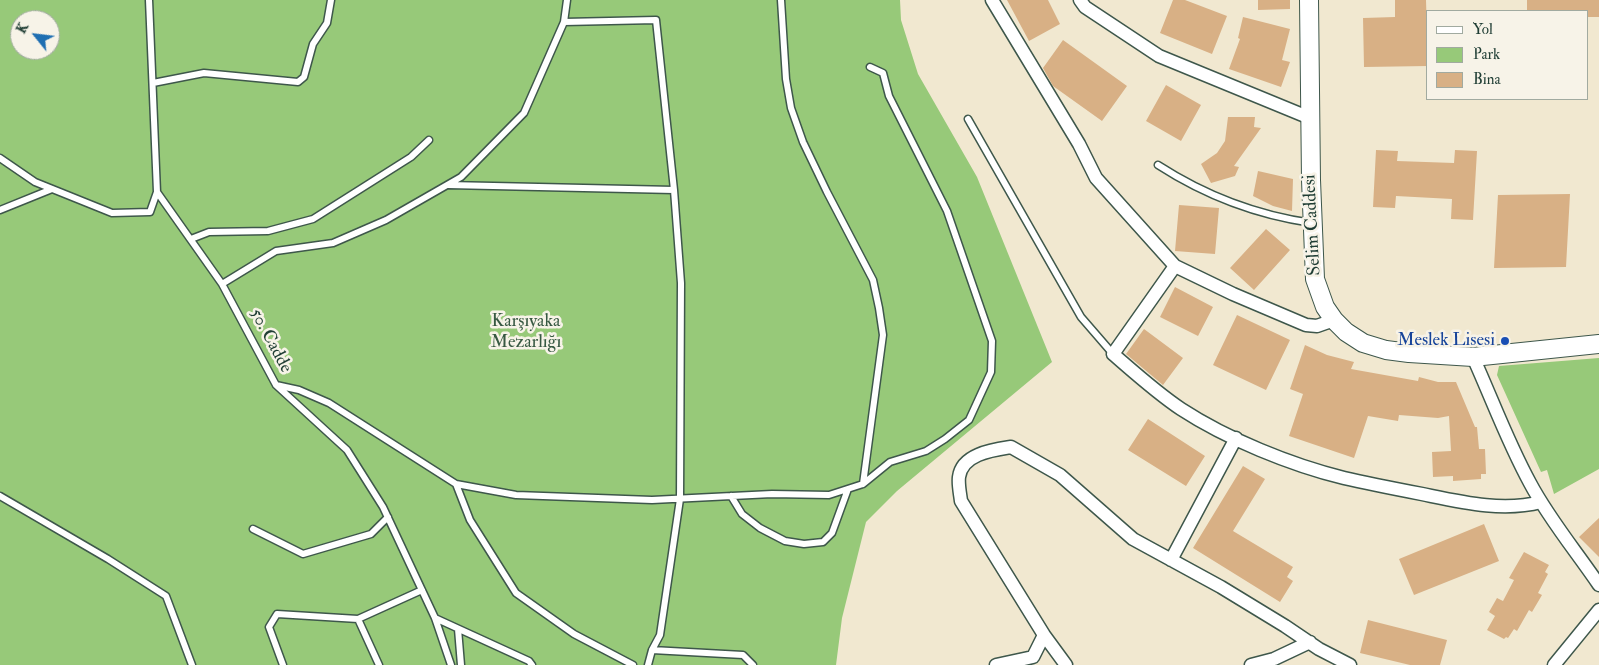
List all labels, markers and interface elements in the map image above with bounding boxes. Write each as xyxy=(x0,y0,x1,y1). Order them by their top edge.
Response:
north arrow xyxy=(10,10,60,60)
legend xyxy=(1426,10,1589,100)
text: K xyxy=(13,20,32,36)
text: Yol xyxy=(1473,20,1493,39)
text: Park xyxy=(1473,45,1500,64)
text: Bina xyxy=(1473,70,1501,89)
street label: Selim Caddesi xyxy=(1300,174,1326,276)
street label: 50. Cadde xyxy=(244,305,296,377)
park label: Karşıyaka Mezarlığı xyxy=(491,311,561,354)
place label: Meslek Lisesi xyxy=(1397,330,1495,352)
marker: Meslek Lisesi xyxy=(1499,335,1511,347)

